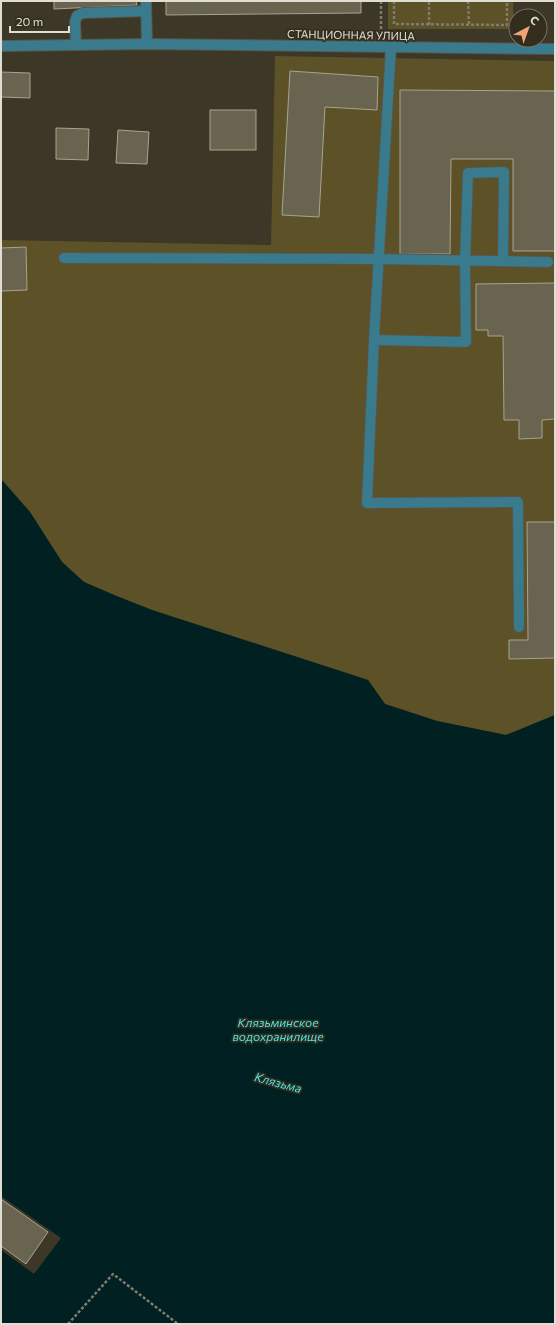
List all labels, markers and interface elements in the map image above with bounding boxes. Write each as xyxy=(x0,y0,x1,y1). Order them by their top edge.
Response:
scale bar xyxy=(10,8,69,34)
north arrow xyxy=(508,8,548,48)
text: С xyxy=(528,13,542,28)
text: 20 m xyxy=(16,14,43,28)
street label: СТАНЦИОННАЯ УЛИЦА xyxy=(287,27,415,42)
water label: Клязьминское водохранилище xyxy=(232,1015,324,1043)
water label: Клязьма xyxy=(253,1069,303,1095)

